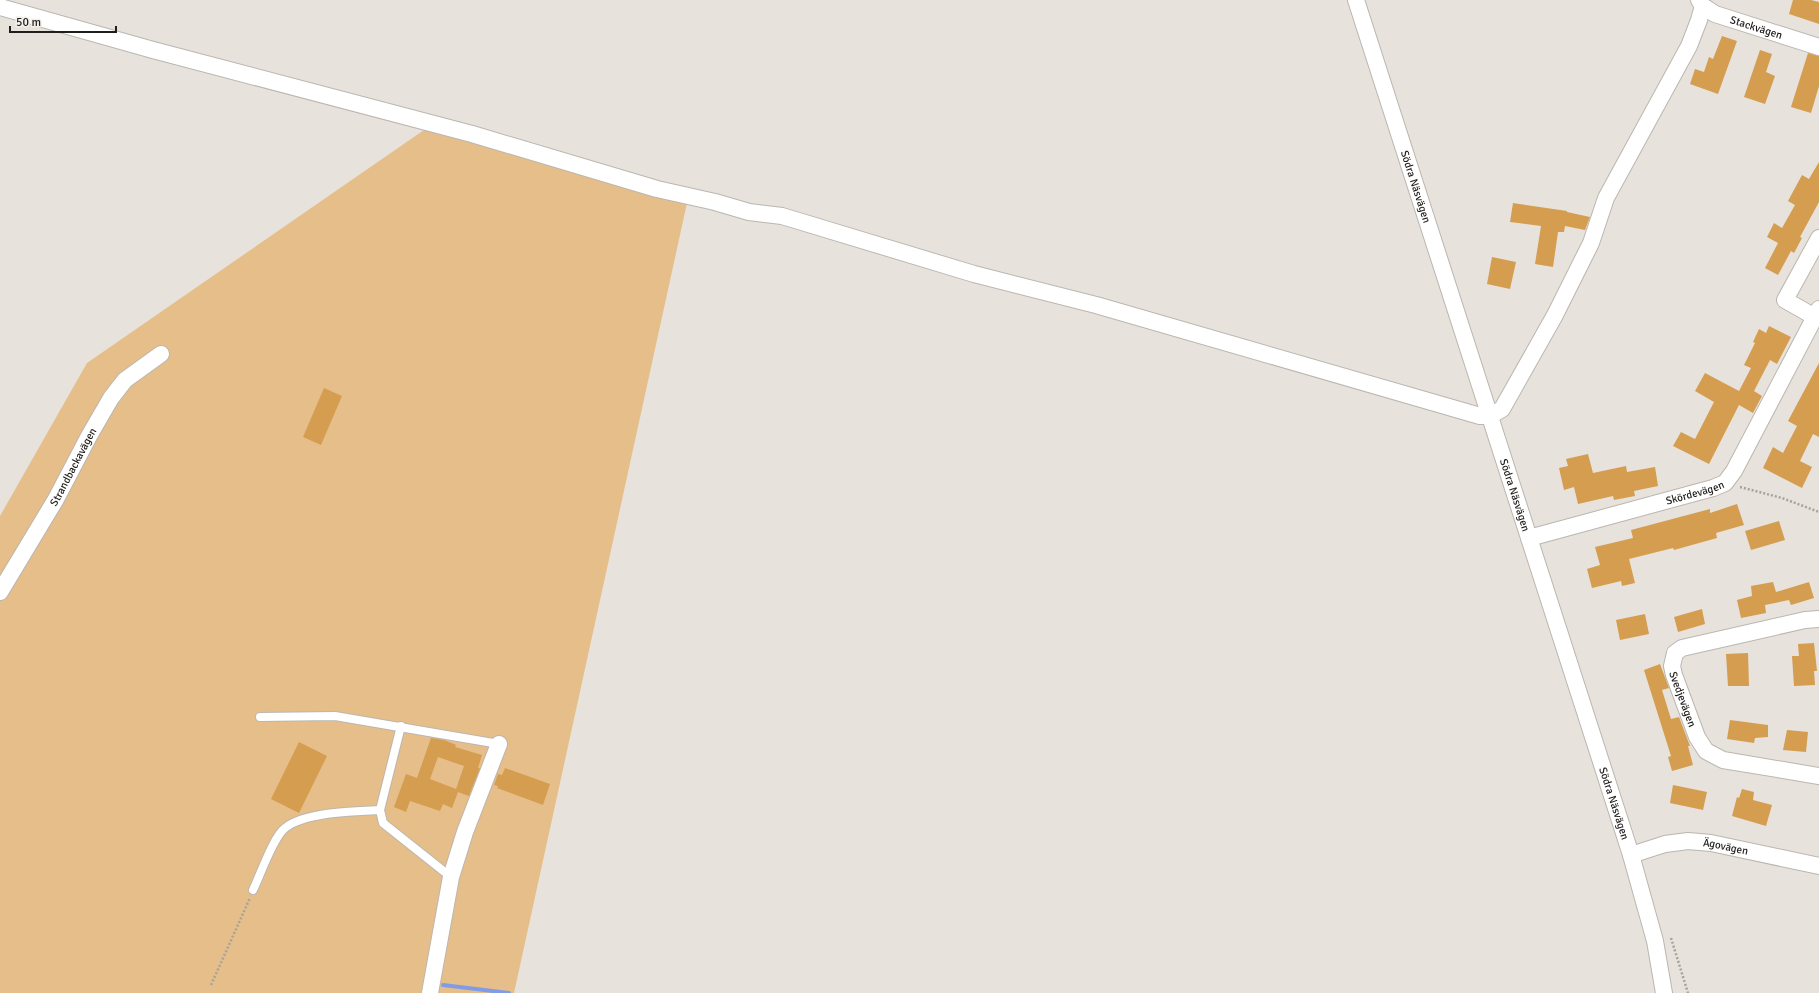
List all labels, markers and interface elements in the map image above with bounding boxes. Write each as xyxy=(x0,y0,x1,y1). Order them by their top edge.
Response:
scale bar xyxy=(10,8,116,34)
street label: Stackvägen xyxy=(1729,13,1784,41)
text: 50 m xyxy=(16,15,41,30)
street label: Södra Näsvägen xyxy=(1398,149,1434,224)
street label: Strandbackavägen xyxy=(47,425,99,508)
street label: Södra Näsvägen xyxy=(1497,457,1533,533)
street label: Skördevägen xyxy=(1664,478,1726,507)
street label: Svedjevägen xyxy=(1667,670,1699,729)
street label: Södra Näsvägen xyxy=(1597,766,1632,841)
street label: Ägovägen xyxy=(1702,835,1749,857)

